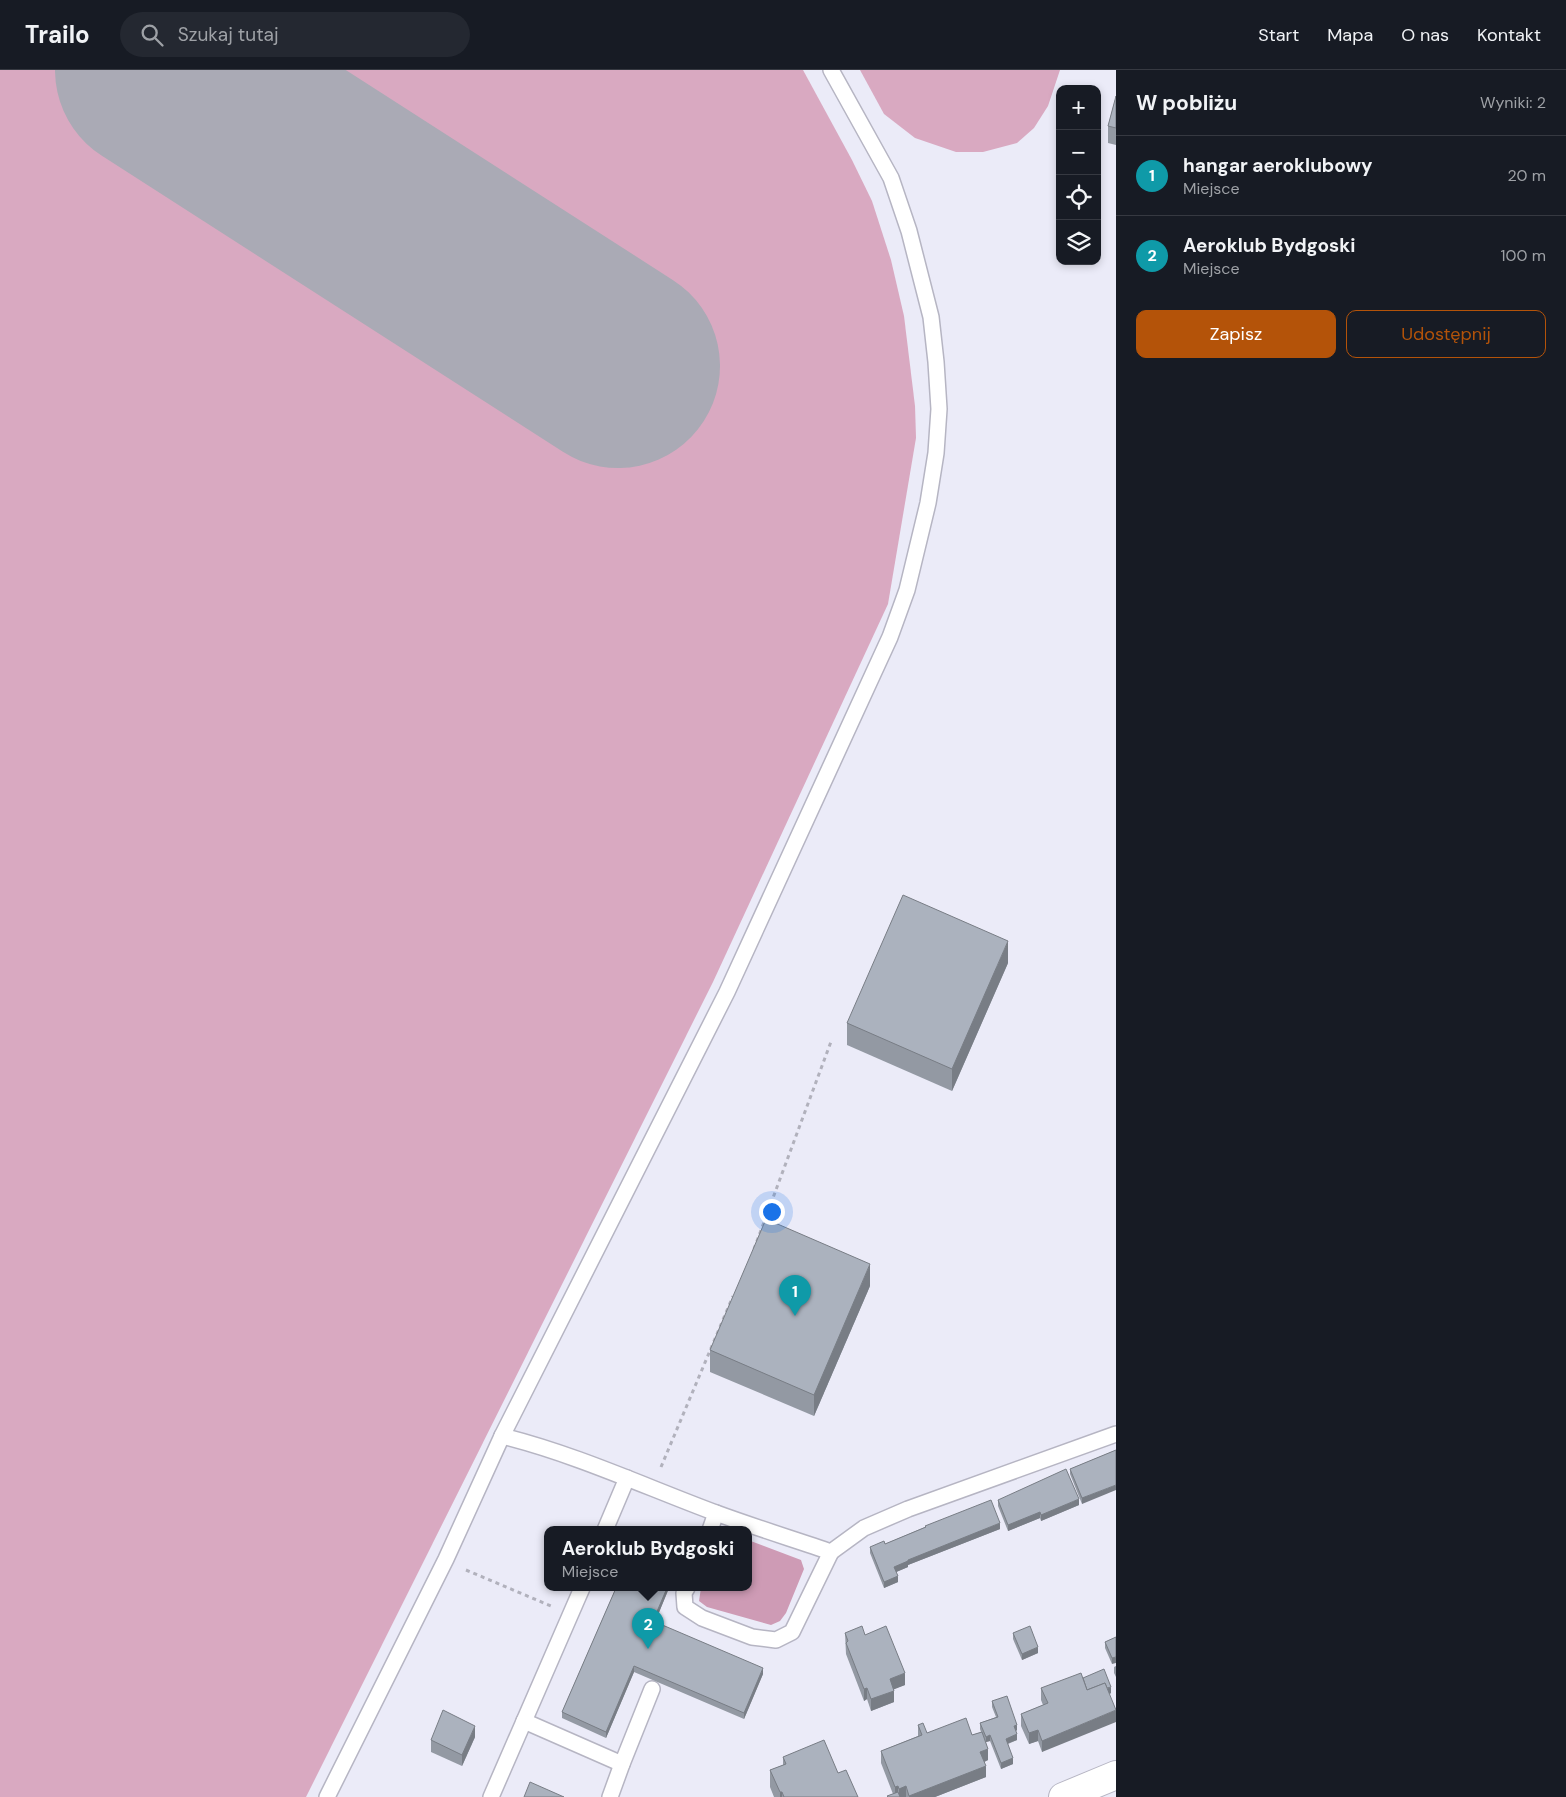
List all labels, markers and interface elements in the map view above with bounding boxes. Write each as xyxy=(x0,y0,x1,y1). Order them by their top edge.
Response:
search box xyxy=(120,12,470,57)
text: Trailo xyxy=(25,19,90,50)
icon: search xyxy=(138,21,166,49)
text: Szukaj tutaj xyxy=(178,22,279,47)
text: Start xyxy=(1258,23,1299,47)
text: Mapa xyxy=(1327,23,1373,47)
text: O nas xyxy=(1401,23,1449,47)
text: Kontakt xyxy=(1477,23,1541,47)
map controls xyxy=(1056,85,1101,265)
button: + xyxy=(1056,85,1101,130)
text: W pobliżu xyxy=(1136,89,1237,117)
text: Wyniki: 2 xyxy=(1480,92,1546,113)
button: − xyxy=(1056,130,1101,175)
text: hangar aeroklubowy xyxy=(1183,153,1373,178)
text: 1 xyxy=(1149,165,1155,186)
text: 20 m xyxy=(1507,165,1546,186)
button: locate xyxy=(1056,175,1101,220)
text: Miejsce xyxy=(1183,178,1240,199)
button: layers xyxy=(1056,220,1101,265)
text: Aeroklub Bydgoski xyxy=(1183,233,1355,258)
text: 2 xyxy=(1147,245,1157,266)
text: 100 m xyxy=(1501,245,1546,266)
text: Miejsce xyxy=(1183,258,1240,279)
button: Zapisz xyxy=(1136,310,1336,358)
button: Udostępnij xyxy=(1346,310,1546,358)
your location xyxy=(759,1199,785,1225)
pin: 1 xyxy=(779,1275,811,1316)
popup xyxy=(544,1526,752,1591)
text: Aeroklub Bydgoski xyxy=(562,1536,734,1561)
text: Miejsce xyxy=(562,1561,618,1582)
pin: 2 xyxy=(632,1608,664,1649)

